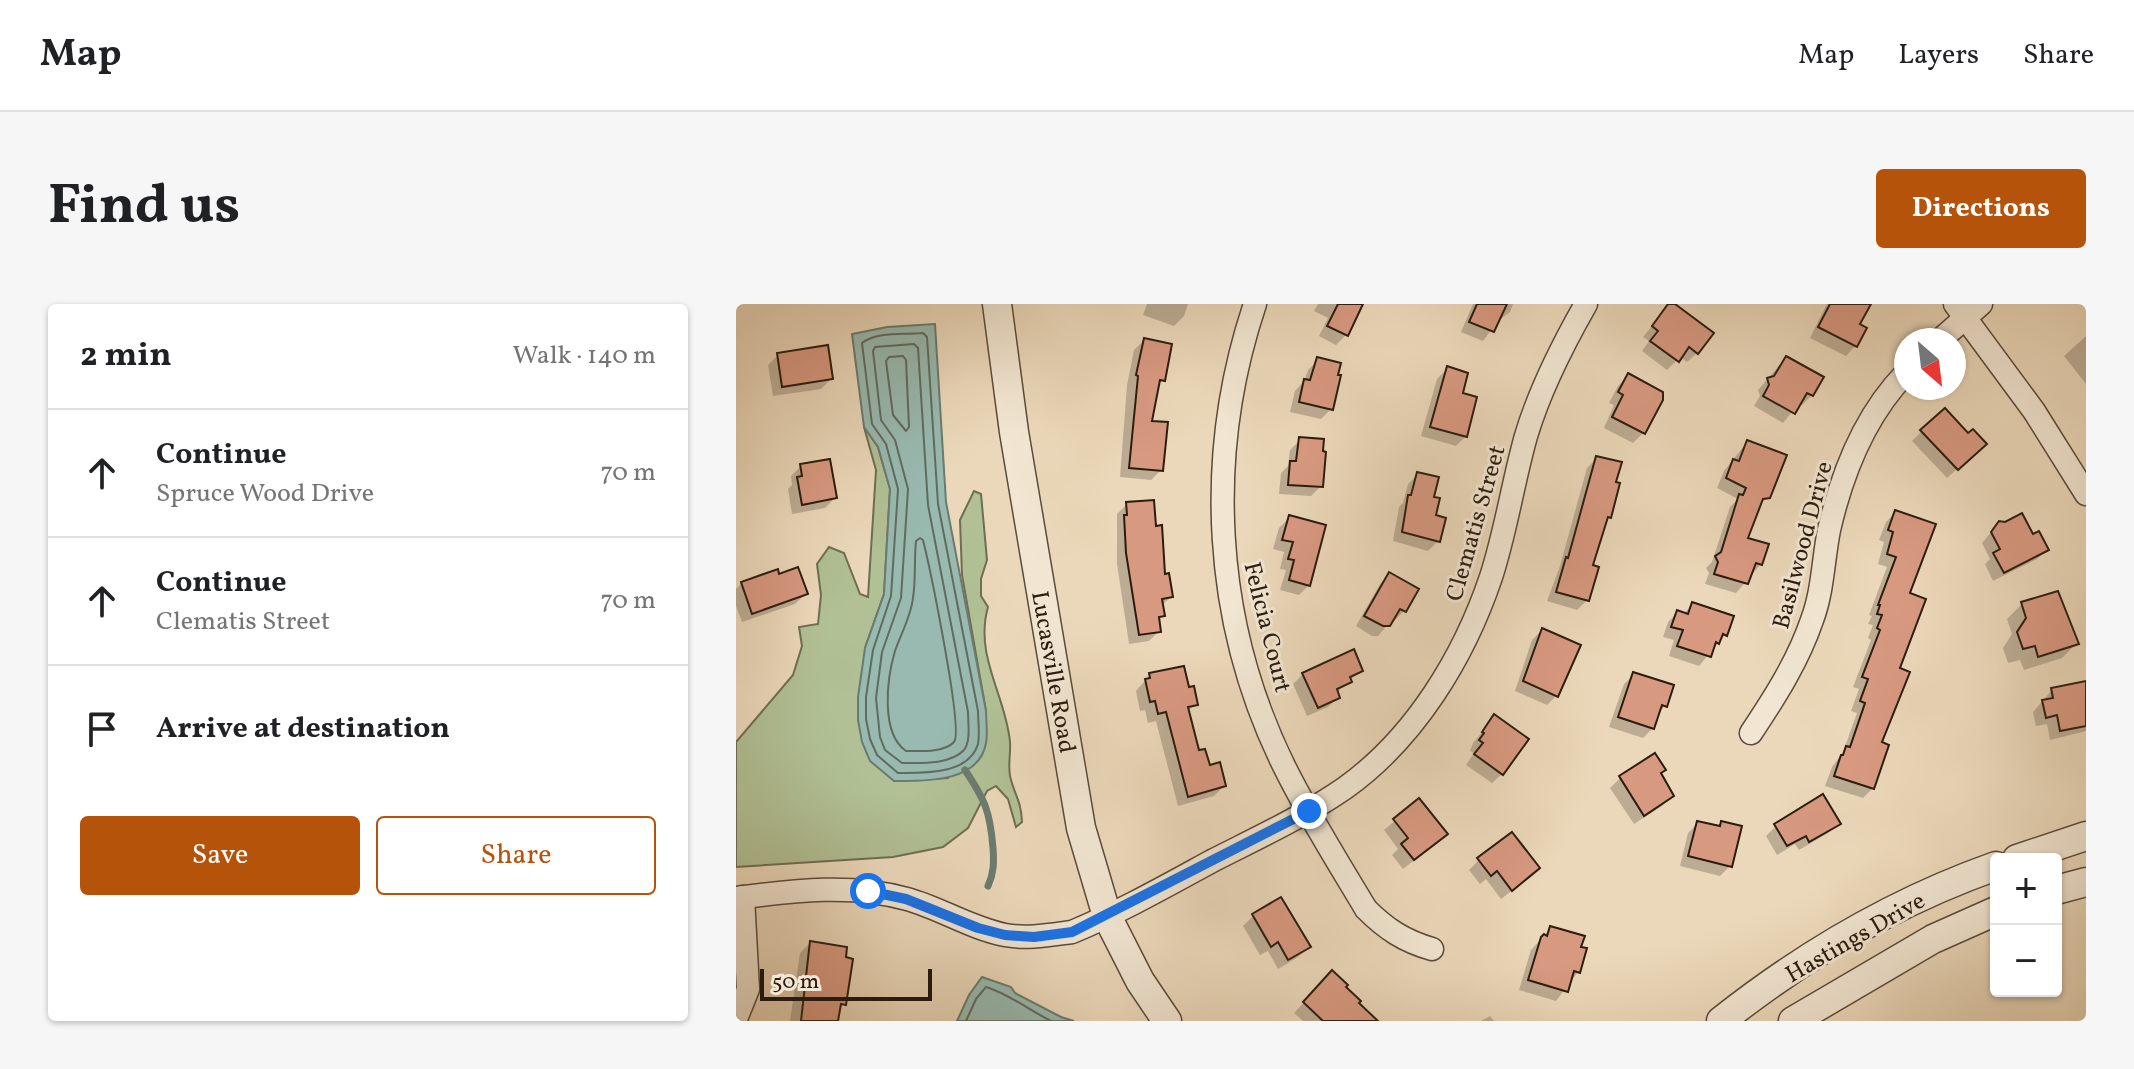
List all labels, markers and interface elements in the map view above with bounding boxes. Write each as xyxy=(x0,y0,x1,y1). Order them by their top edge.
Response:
text: Map xyxy=(40,29,121,82)
text: Map xyxy=(1798,36,1854,75)
text: Layers xyxy=(1898,36,1979,75)
text: Share xyxy=(2023,36,2094,75)
text: Find us xyxy=(48,169,240,247)
button: Directions xyxy=(1876,169,2086,248)
north arrow xyxy=(1894,328,1966,400)
text: 2 min xyxy=(80,333,172,380)
text: Walk · 140 m xyxy=(512,338,656,374)
text: Continue xyxy=(156,434,287,476)
street label: Clematis Street xyxy=(1438,442,1515,605)
icon: ahead xyxy=(80,451,124,495)
text: 70 m xyxy=(601,455,656,491)
street label: Basilwood Drive xyxy=(1765,458,1843,633)
text: Spruce Wood Drive xyxy=(156,476,374,512)
street label: Felicia Court xyxy=(1233,559,1299,696)
text: Continue xyxy=(156,562,287,604)
icon: ahead xyxy=(80,579,124,623)
text: 70 m xyxy=(601,583,656,619)
street label: Lucasville Road xyxy=(1021,589,1083,756)
text: Clematis Street xyxy=(156,604,330,640)
icon: arrive xyxy=(80,707,124,751)
text: Arrive at destination xyxy=(156,708,450,750)
route end xyxy=(1291,793,1327,829)
button: Save xyxy=(80,816,360,895)
button: Share xyxy=(376,816,656,895)
map controls xyxy=(1990,853,2062,997)
button: + xyxy=(1990,853,2062,925)
route start xyxy=(850,873,886,909)
street label: Hastings Drive xyxy=(1780,885,1932,993)
button: − xyxy=(1990,925,2062,997)
scale bar xyxy=(760,965,932,1001)
text: 50 m xyxy=(772,967,819,998)

